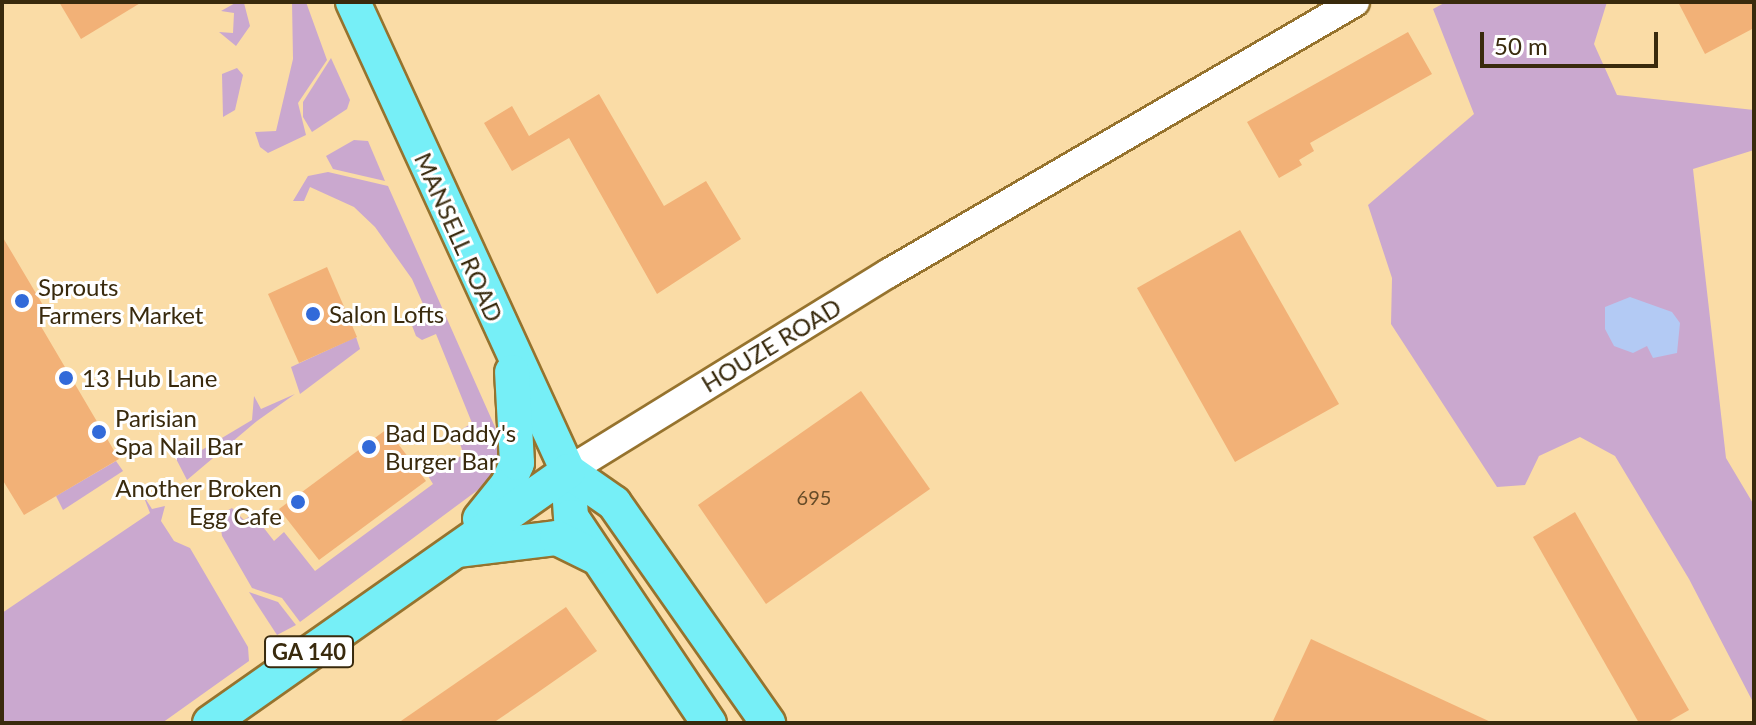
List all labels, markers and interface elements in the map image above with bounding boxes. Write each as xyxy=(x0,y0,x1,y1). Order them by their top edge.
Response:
scale bar xyxy=(1484,16,1662,66)
text: 50 m xyxy=(1494,31,1548,60)
street label: MANSELL ROAD xyxy=(409,148,509,326)
place label: Sprouts Farmers Market xyxy=(38,273,203,329)
marker: Sprouts Farmers Market xyxy=(13,292,31,310)
street label: HOUZE ROAD xyxy=(696,292,846,398)
place label: Salon Lofts xyxy=(329,300,444,328)
marker: Salon Lofts xyxy=(304,305,322,323)
place label: 13 Hub Lane xyxy=(82,364,217,392)
marker: 13 Hub Lane xyxy=(57,369,75,387)
place label: Parisian Spa Nail Bar xyxy=(115,404,243,460)
place label: Bad Daddy's Burger Bar xyxy=(385,419,516,475)
marker: Parisian Spa Nail Bar xyxy=(90,423,108,441)
marker: Bad Daddy's Burger Bar xyxy=(360,438,378,456)
place label: Another Broken Egg Cafe xyxy=(115,474,282,530)
house number: 695 xyxy=(797,485,831,509)
marker: Another Broken Egg Cafe xyxy=(289,493,307,511)
road number: GA 140 xyxy=(263,634,355,670)

